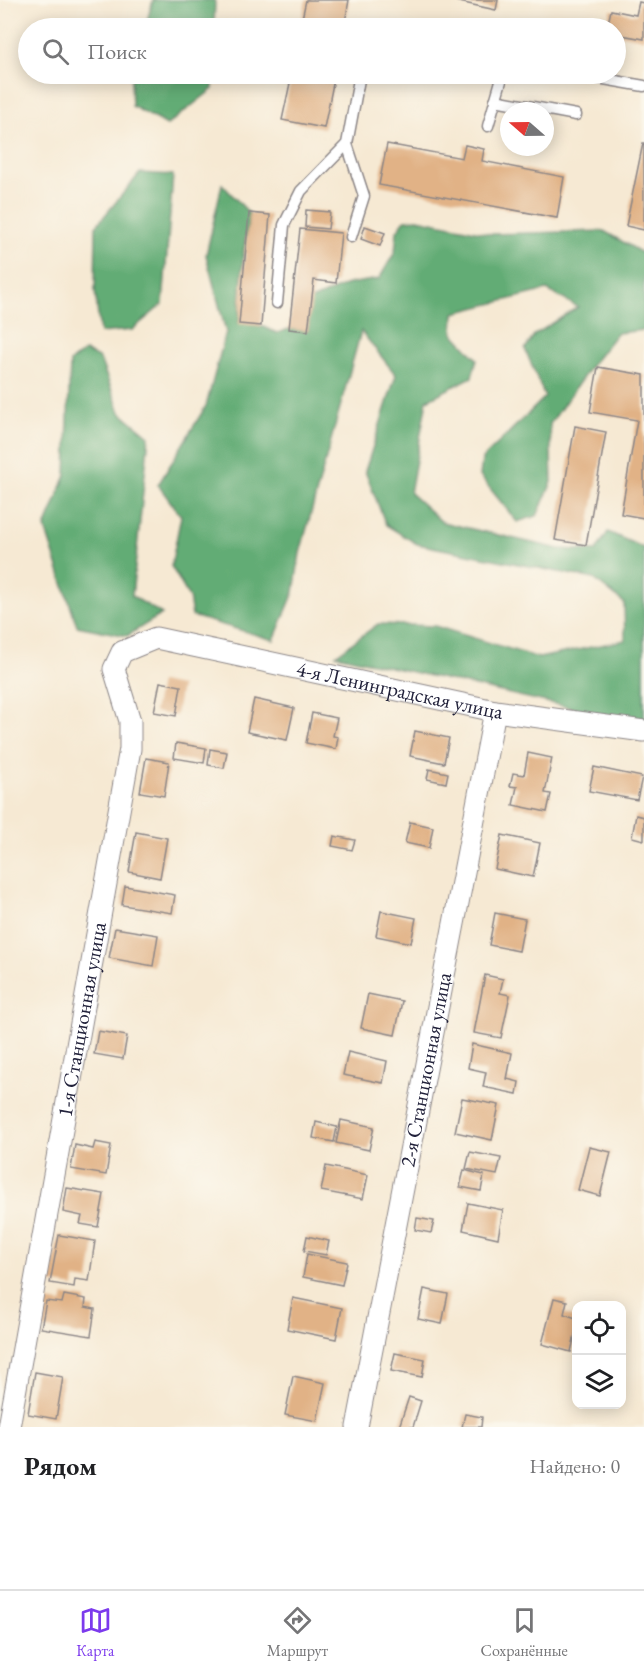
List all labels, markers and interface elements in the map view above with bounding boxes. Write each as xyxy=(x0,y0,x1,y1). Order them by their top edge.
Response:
search box xyxy=(18,18,626,84)
icon: search xyxy=(39,35,72,68)
text: Поиск xyxy=(87,37,147,66)
north arrow xyxy=(500,102,554,156)
street label: 4-я Ленинградская улица xyxy=(294,655,505,725)
street label: 1-я Станционная улица xyxy=(51,919,112,1119)
street label: 2-я Станционная улица xyxy=(393,969,457,1169)
map controls xyxy=(572,1301,626,1409)
button: locate xyxy=(572,1301,626,1355)
button: layers xyxy=(572,1355,626,1409)
text: Рядом xyxy=(24,1449,97,1483)
text: Найдено: 0 xyxy=(529,1453,620,1479)
tab: Карта xyxy=(76,1604,114,1661)
tab: Маршрут xyxy=(267,1604,328,1661)
tab: Сохранённые xyxy=(481,1604,568,1661)

